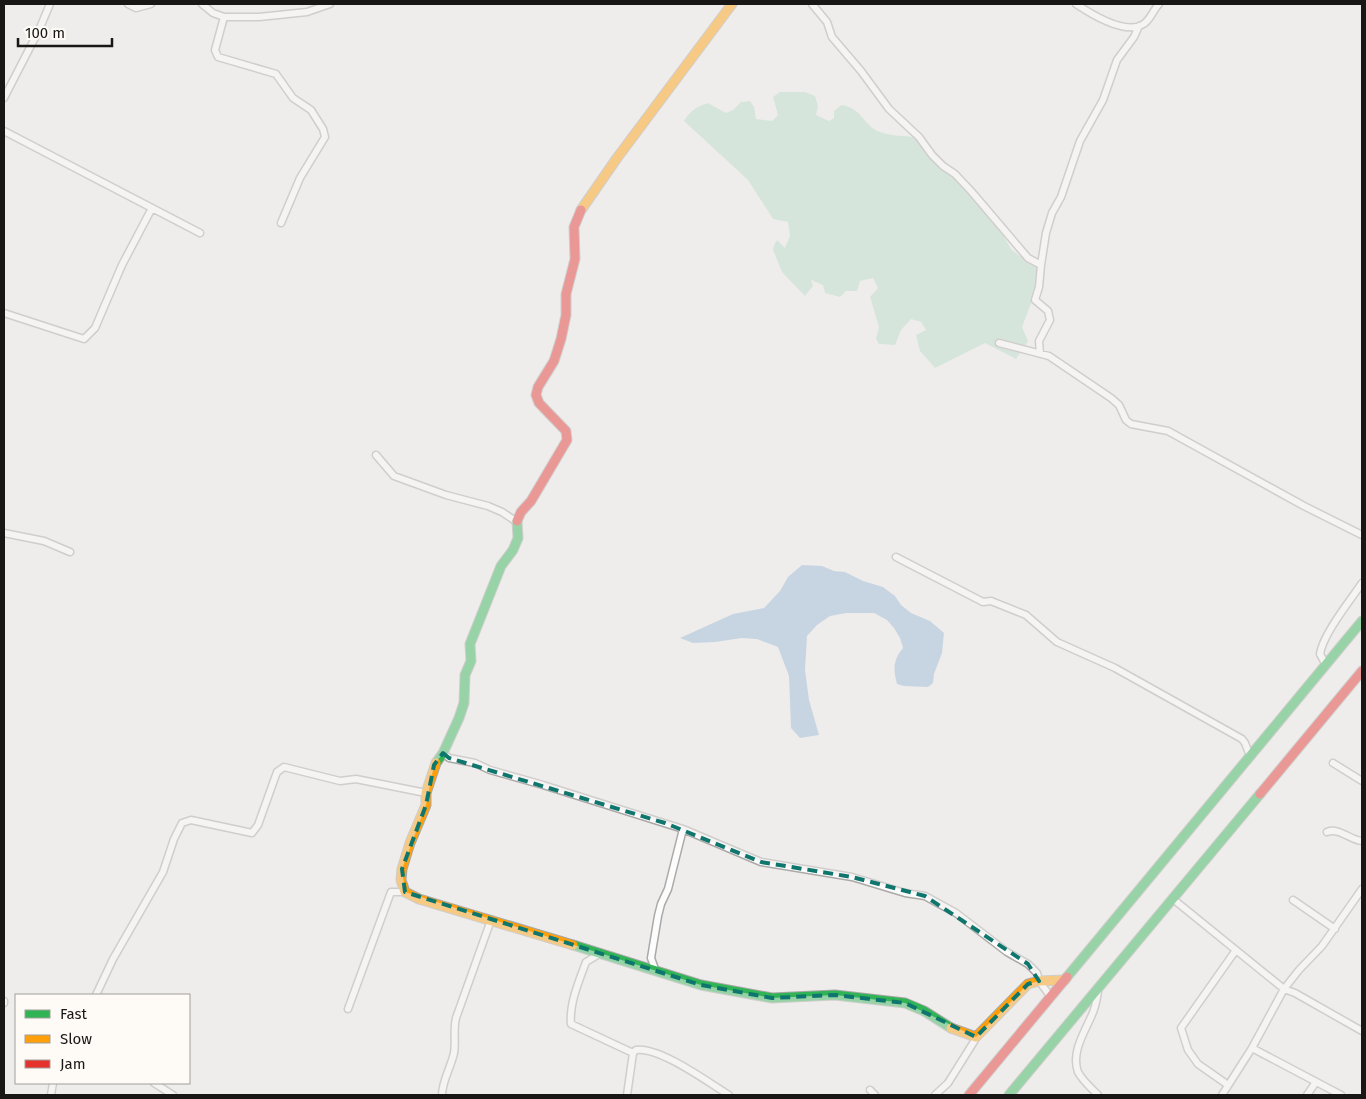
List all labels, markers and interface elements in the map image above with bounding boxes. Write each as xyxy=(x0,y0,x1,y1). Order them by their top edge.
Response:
scale bar xyxy=(18,15,111,47)
text: 100 m xyxy=(25,24,65,42)
legend xyxy=(15,994,190,1084)
text: Fast xyxy=(60,1005,87,1023)
text: Slow xyxy=(60,1030,92,1048)
text: Jam xyxy=(60,1055,86,1073)

